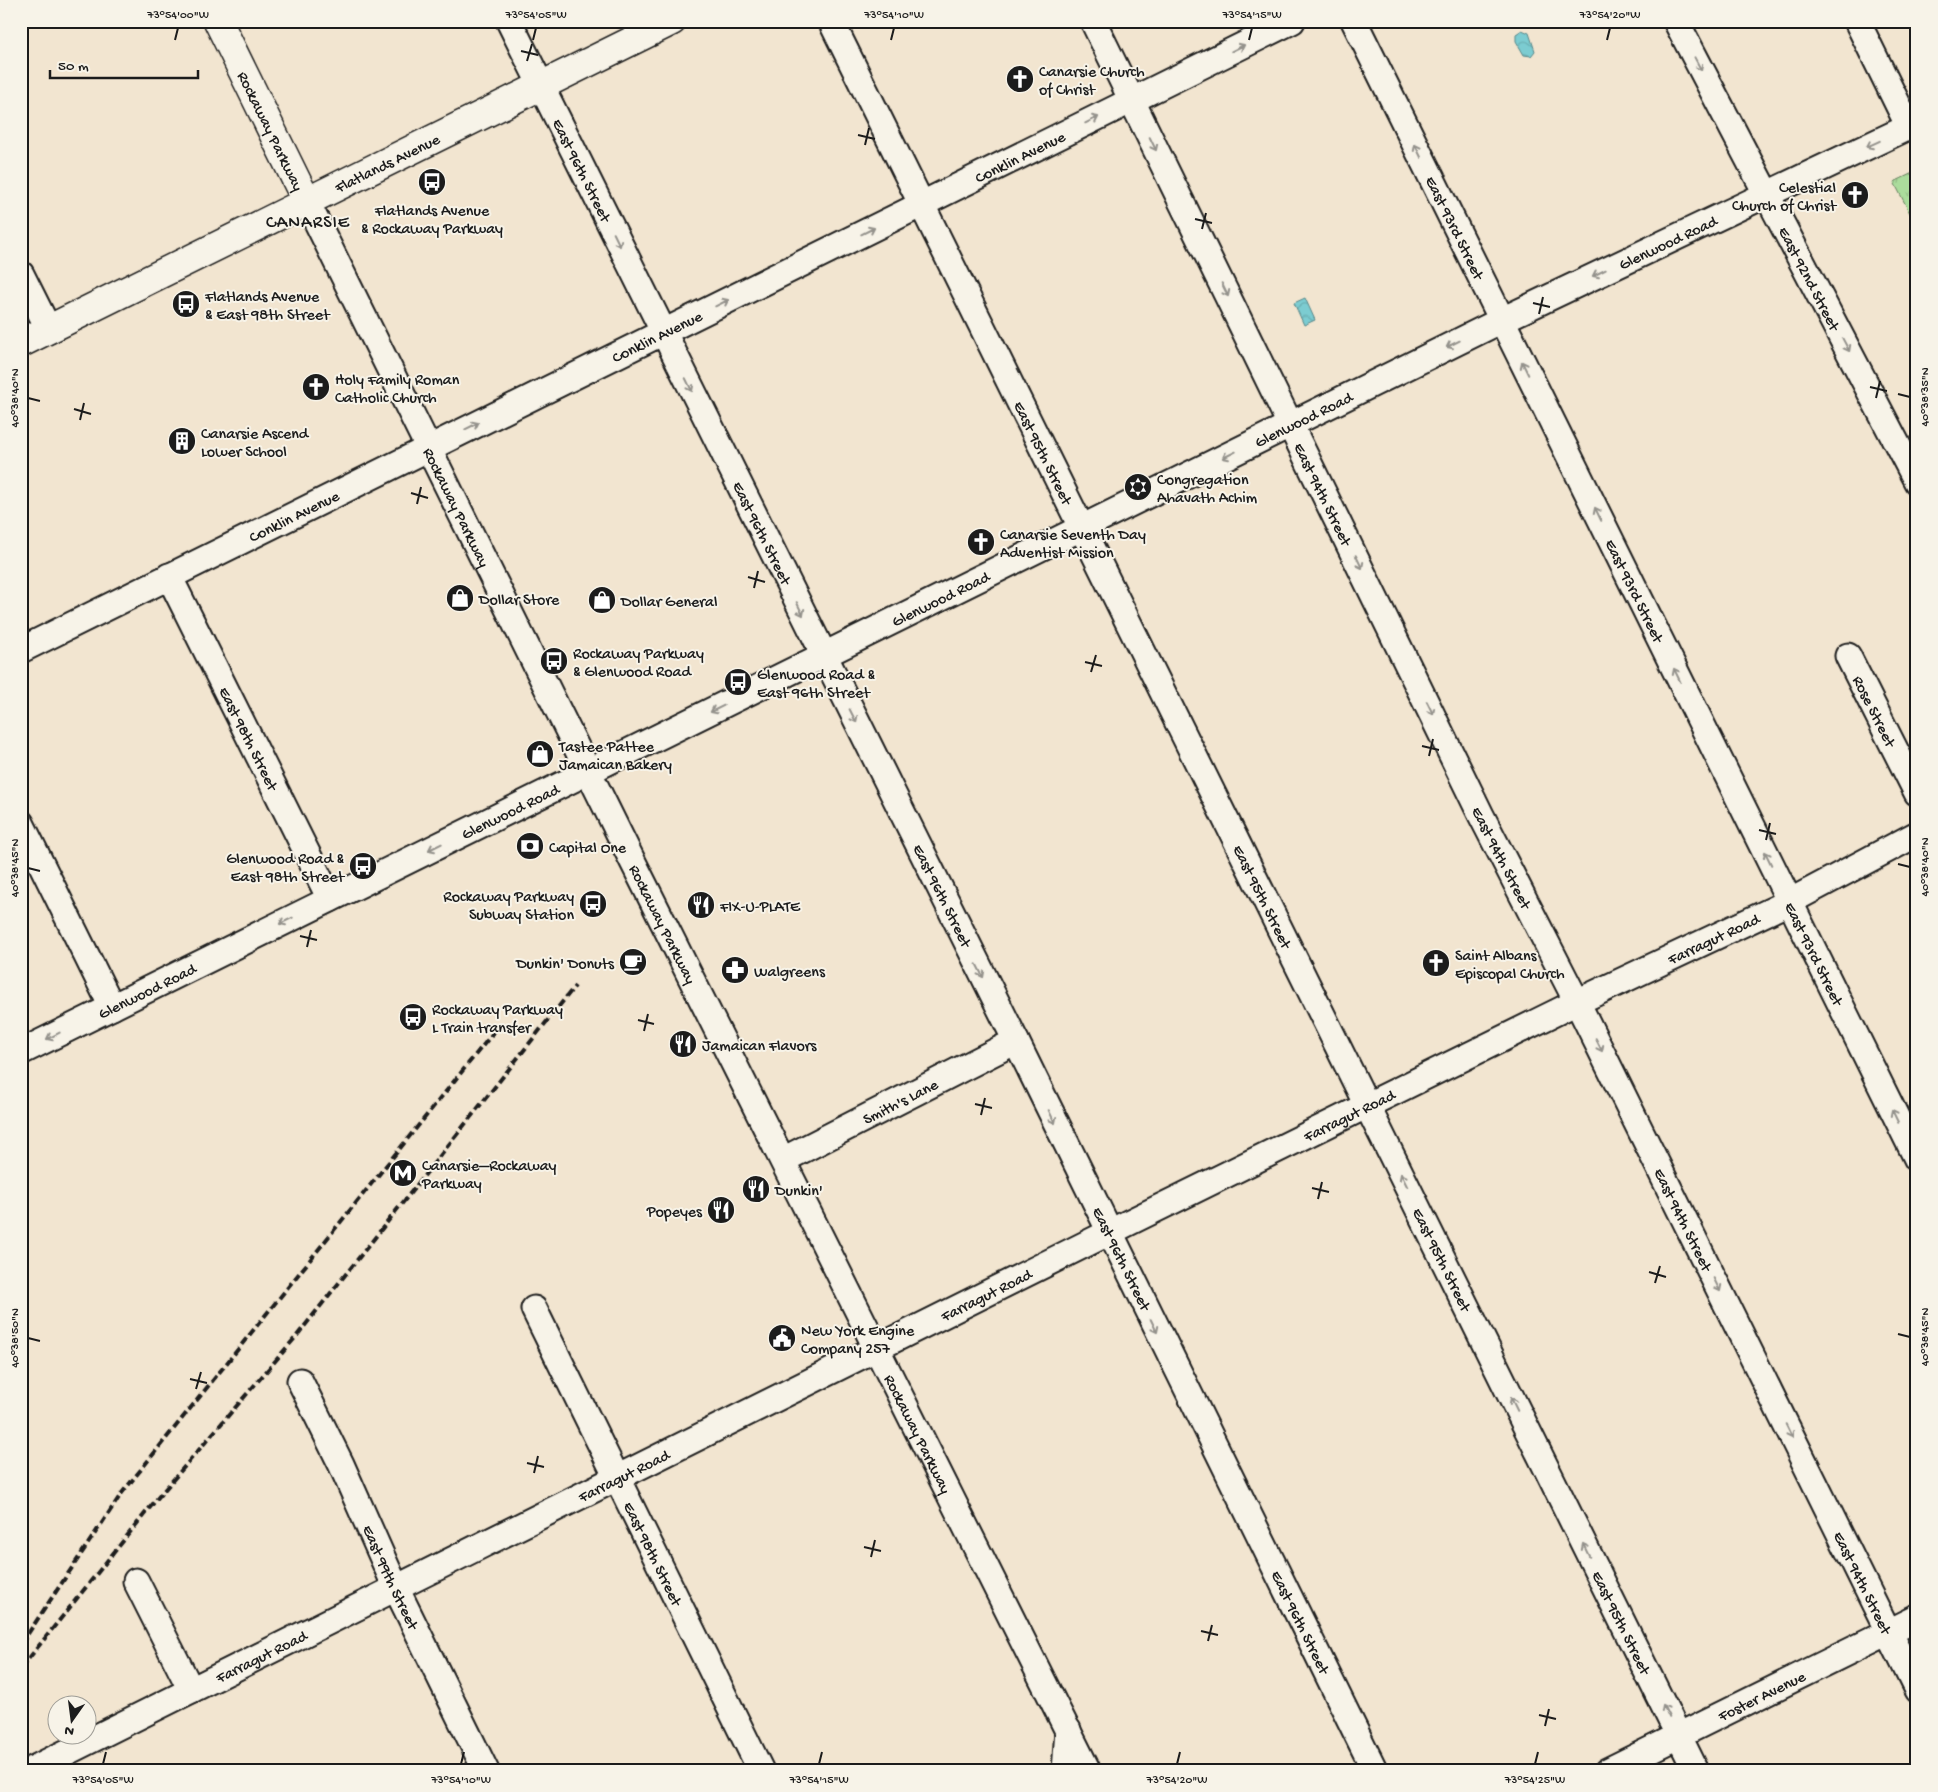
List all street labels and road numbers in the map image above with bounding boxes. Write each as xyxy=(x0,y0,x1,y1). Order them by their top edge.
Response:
street label: Rockaway Parkway xyxy=(231,69,306,195)
street label: East 96th Street xyxy=(546,116,614,227)
street label: Conklin Avenue xyxy=(973,128,1070,189)
street label: Flatlands Avenue xyxy=(332,131,444,200)
street label: East 93rd Street xyxy=(1419,174,1487,285)
street label: Glenwood Road xyxy=(1617,213,1723,276)
street label: East 92nd Street xyxy=(1772,225,1843,336)
street label: Conklin Avenue xyxy=(610,308,707,369)
street label: Glenwood Road xyxy=(1252,389,1358,454)
street label: East 95th Street xyxy=(1007,399,1075,510)
street label: East 94th Street xyxy=(1288,441,1355,551)
street label: Rockaway Parkway xyxy=(417,446,492,571)
street label: East 96th Street xyxy=(726,479,794,590)
street label: Conklin Avenue xyxy=(247,488,344,549)
street label: East 93rd Street xyxy=(1599,537,1667,648)
street label: Glenwood Road xyxy=(889,568,995,633)
street label: Rose Street xyxy=(1846,673,1899,752)
street label: East 98th Street xyxy=(213,685,281,796)
street label: Glenwood Road xyxy=(459,781,565,846)
street label: East 94th Street xyxy=(1465,804,1534,914)
street label: East 96th Street xyxy=(907,842,975,953)
street label: East 95th Street xyxy=(1227,843,1295,954)
street label: Rockaway Parkway xyxy=(623,862,699,988)
street label: East 93rd Street xyxy=(1778,900,1846,1011)
street label: Farragut Road xyxy=(1665,910,1765,971)
street label: Glenwood Road xyxy=(96,960,202,1025)
street label: Smith's Lane xyxy=(861,1076,943,1131)
street label: Farragut Road xyxy=(1301,1086,1400,1148)
street label: East 94th Street xyxy=(1648,1166,1715,1276)
street label: East 96th Street xyxy=(1086,1205,1154,1316)
street label: East 95th Street xyxy=(1406,1206,1474,1317)
street label: Farragut Road xyxy=(938,1266,1037,1328)
street label: Rockaway Parkway xyxy=(878,1372,954,1498)
street label: Farragut Road xyxy=(575,1446,675,1509)
street label: East 98th Street xyxy=(617,1500,685,1611)
street label: East 99th Street xyxy=(356,1523,422,1635)
street label: East 94th Street xyxy=(1827,1529,1895,1640)
street label: East 96th Street xyxy=(1265,1568,1332,1679)
street label: East 95th Street xyxy=(1586,1569,1653,1680)
street label: Farragut Road xyxy=(213,1627,312,1690)
street label: Foster Avenue xyxy=(1715,1668,1810,1728)

